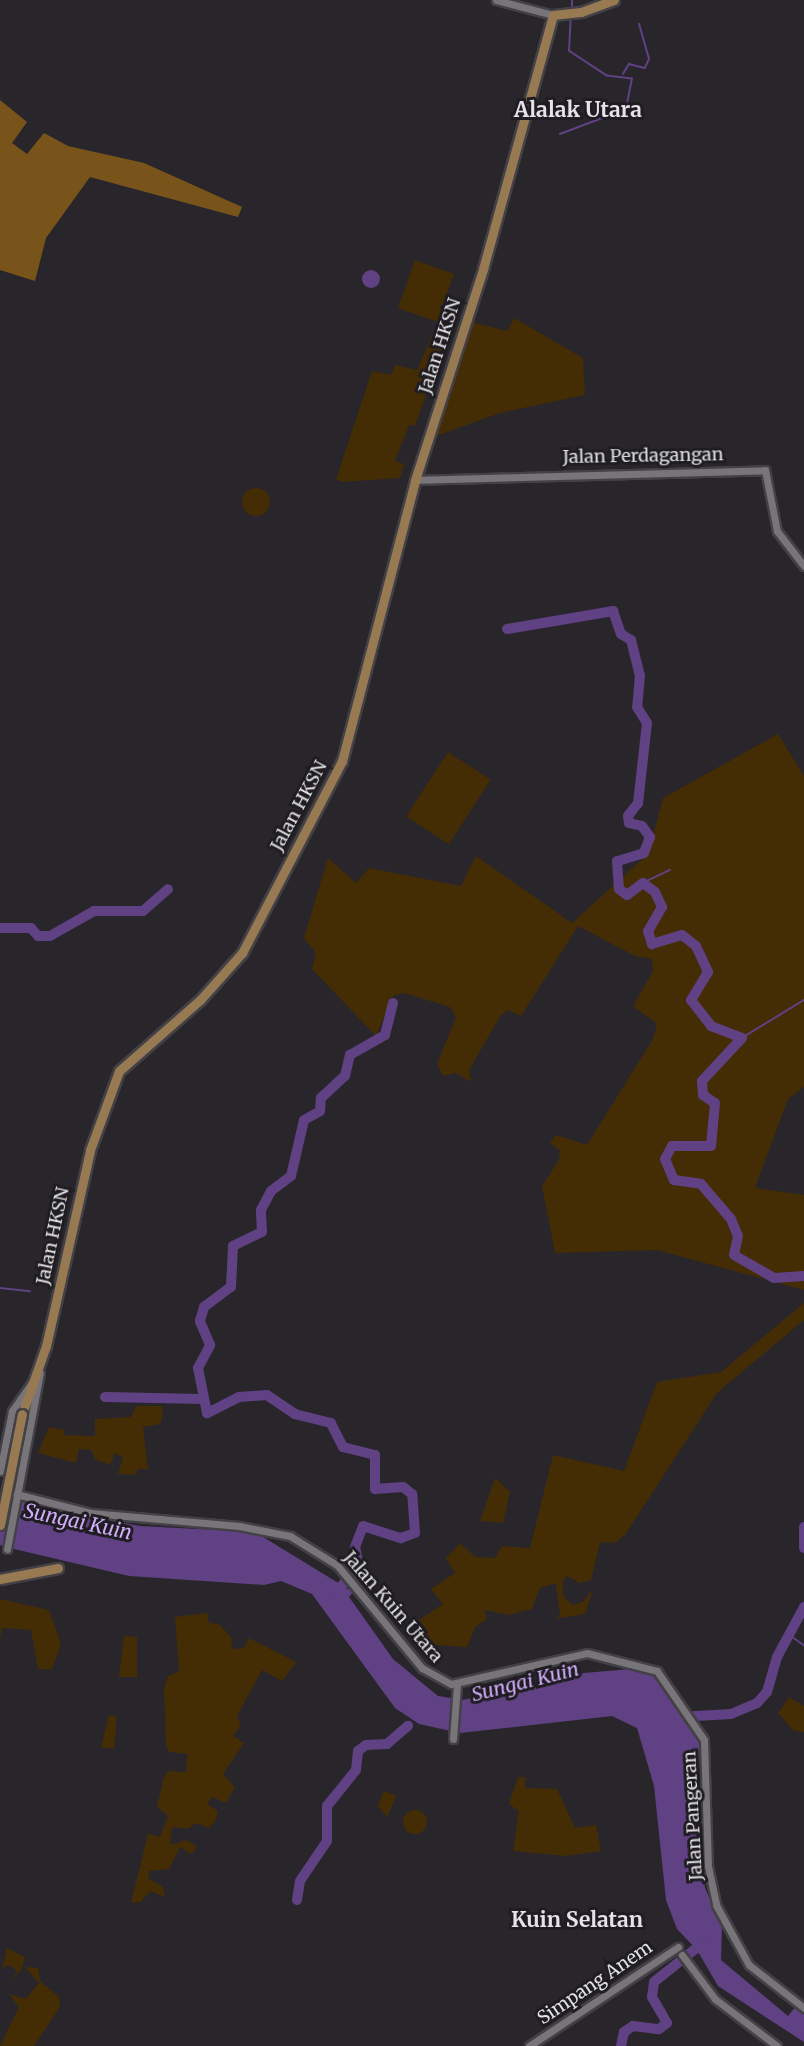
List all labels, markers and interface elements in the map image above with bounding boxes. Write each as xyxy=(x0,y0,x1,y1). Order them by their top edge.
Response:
district label: Alalak Utara xyxy=(514,97,642,123)
street label: Jalan HKSN xyxy=(414,295,466,397)
street label: Jalan Perdagangan xyxy=(562,444,724,468)
street label: Jalan HKSN xyxy=(266,757,332,855)
street label: Jalan HKSN xyxy=(32,1185,74,1287)
water label: Sungai Kuin xyxy=(22,1498,134,1544)
street label: Jalan Kuin Utara xyxy=(339,1547,447,1667)
water label: Sungai Kuin xyxy=(469,1656,581,1706)
street label: Jalan Pangeran xyxy=(679,1751,707,1881)
district label: Kuin Selatan xyxy=(511,1907,643,1933)
street label: Simpang Anem xyxy=(534,1937,656,2029)

